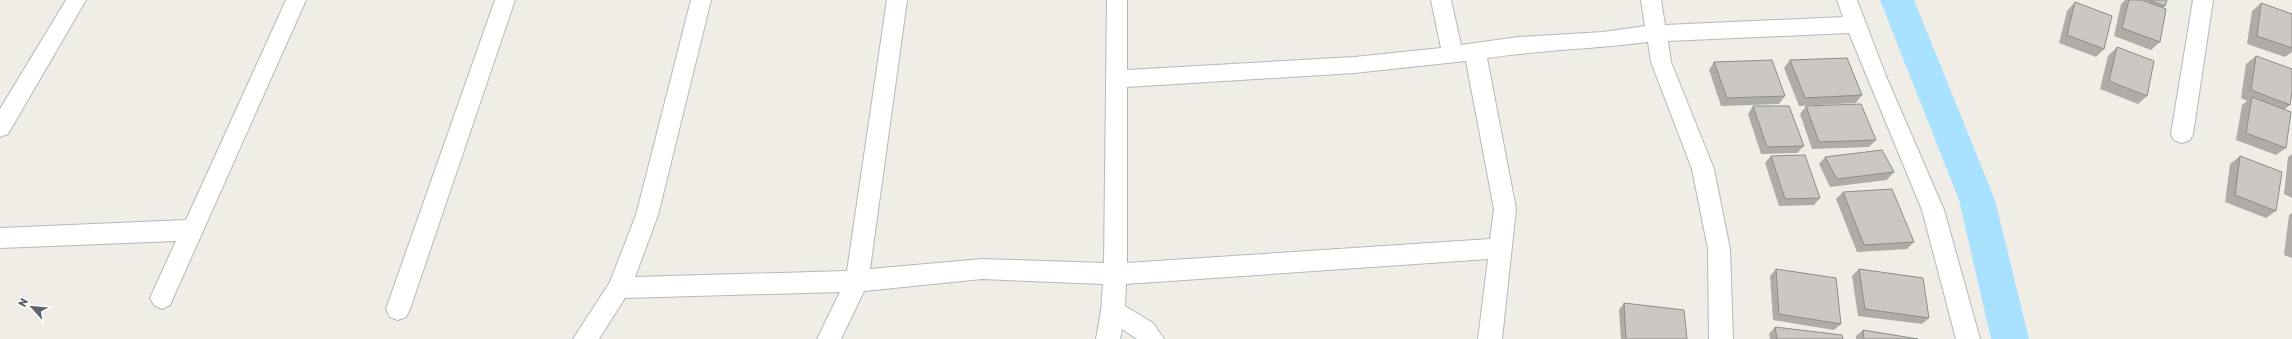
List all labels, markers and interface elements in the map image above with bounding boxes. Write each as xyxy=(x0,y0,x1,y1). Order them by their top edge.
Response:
north arrow xyxy=(12,287,52,327)
text: N xyxy=(16,296,31,309)

